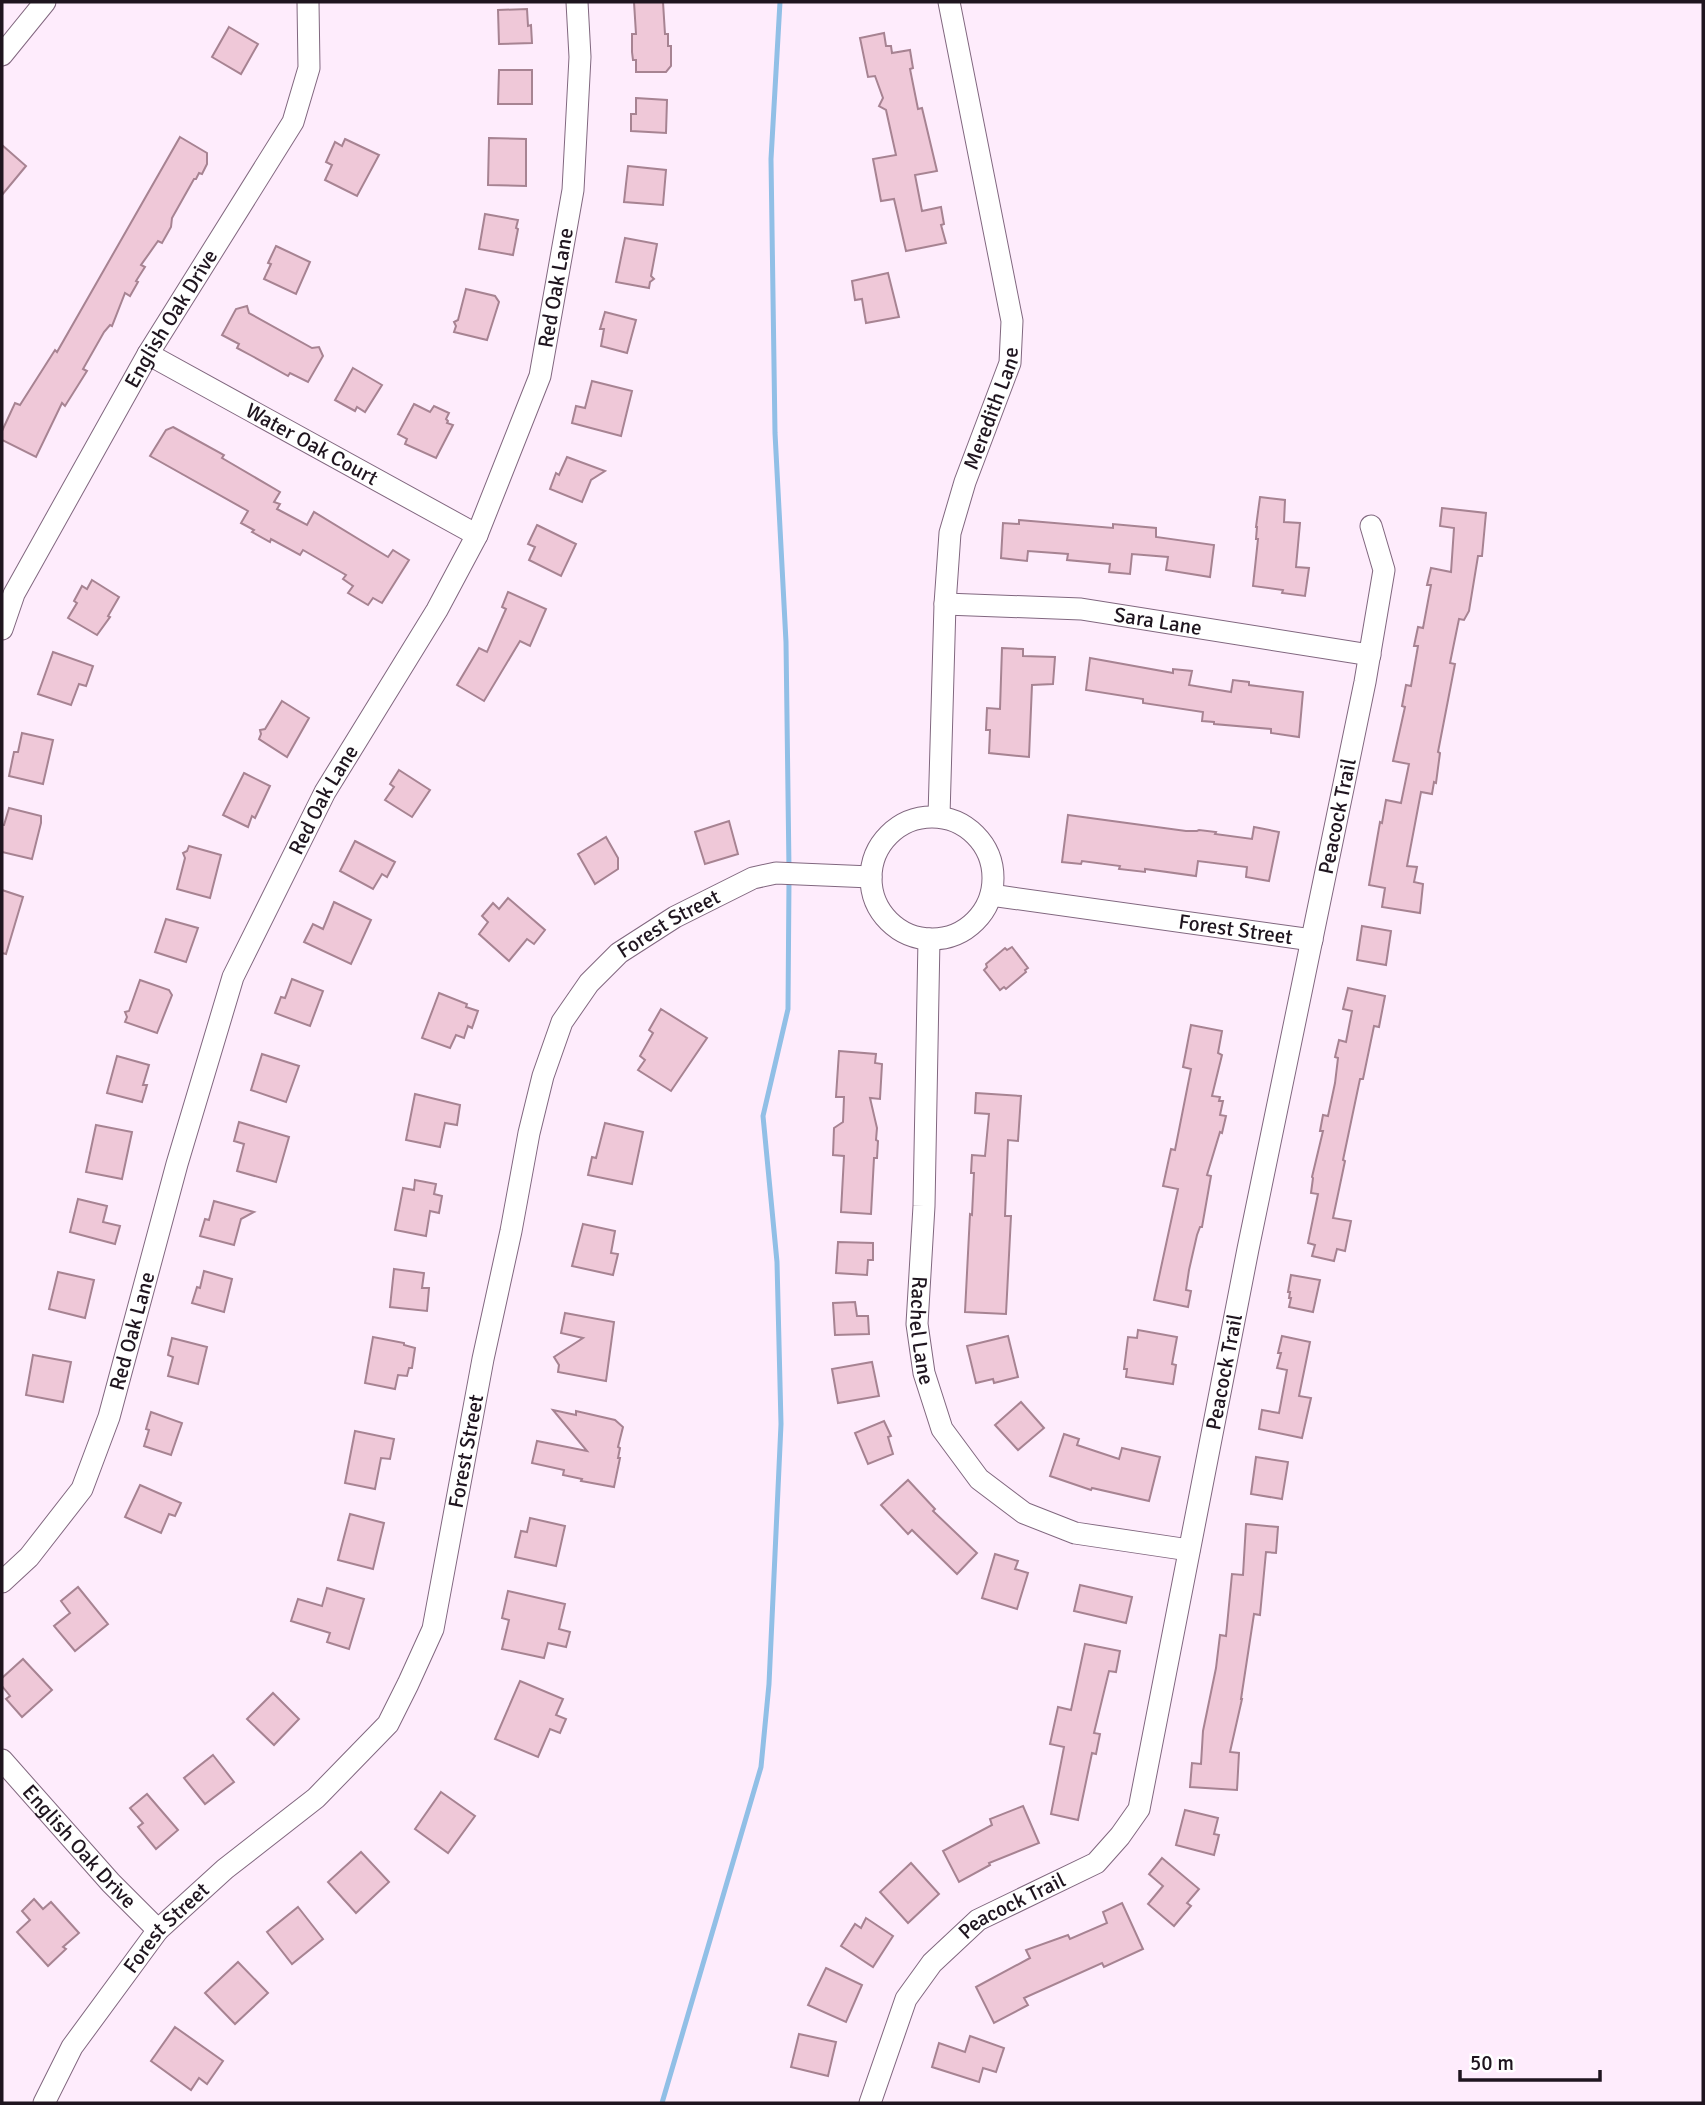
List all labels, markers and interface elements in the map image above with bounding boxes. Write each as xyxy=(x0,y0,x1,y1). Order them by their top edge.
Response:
street label: Red Oak Lane xyxy=(532,226,579,350)
street label: English Oak Drive xyxy=(119,244,223,392)
street label: Meredith Lane xyxy=(958,347,1024,473)
street label: Water Oak Court xyxy=(241,397,383,491)
street label: Sara Lane xyxy=(1112,601,1204,641)
street label: Red Oak Lane xyxy=(283,740,364,859)
street label: Peacock Trail xyxy=(1313,756,1362,876)
street label: Forest Street xyxy=(612,884,724,964)
street label: Forest Street xyxy=(1177,908,1294,950)
street label: Red Oak Lane xyxy=(104,1269,160,1393)
street label: Rachel Lane xyxy=(904,1276,940,1388)
street label: Peacock Trail xyxy=(1200,1312,1248,1432)
street label: Forest Street xyxy=(443,1392,489,1510)
street label: English Oak Drive xyxy=(17,1779,142,1914)
street label: Peacock Trail xyxy=(953,1867,1070,1945)
street label: Forest Street xyxy=(118,1877,215,1978)
scale bar xyxy=(1460,2038,1600,2082)
text: 50 m xyxy=(1470,2050,1514,2076)

